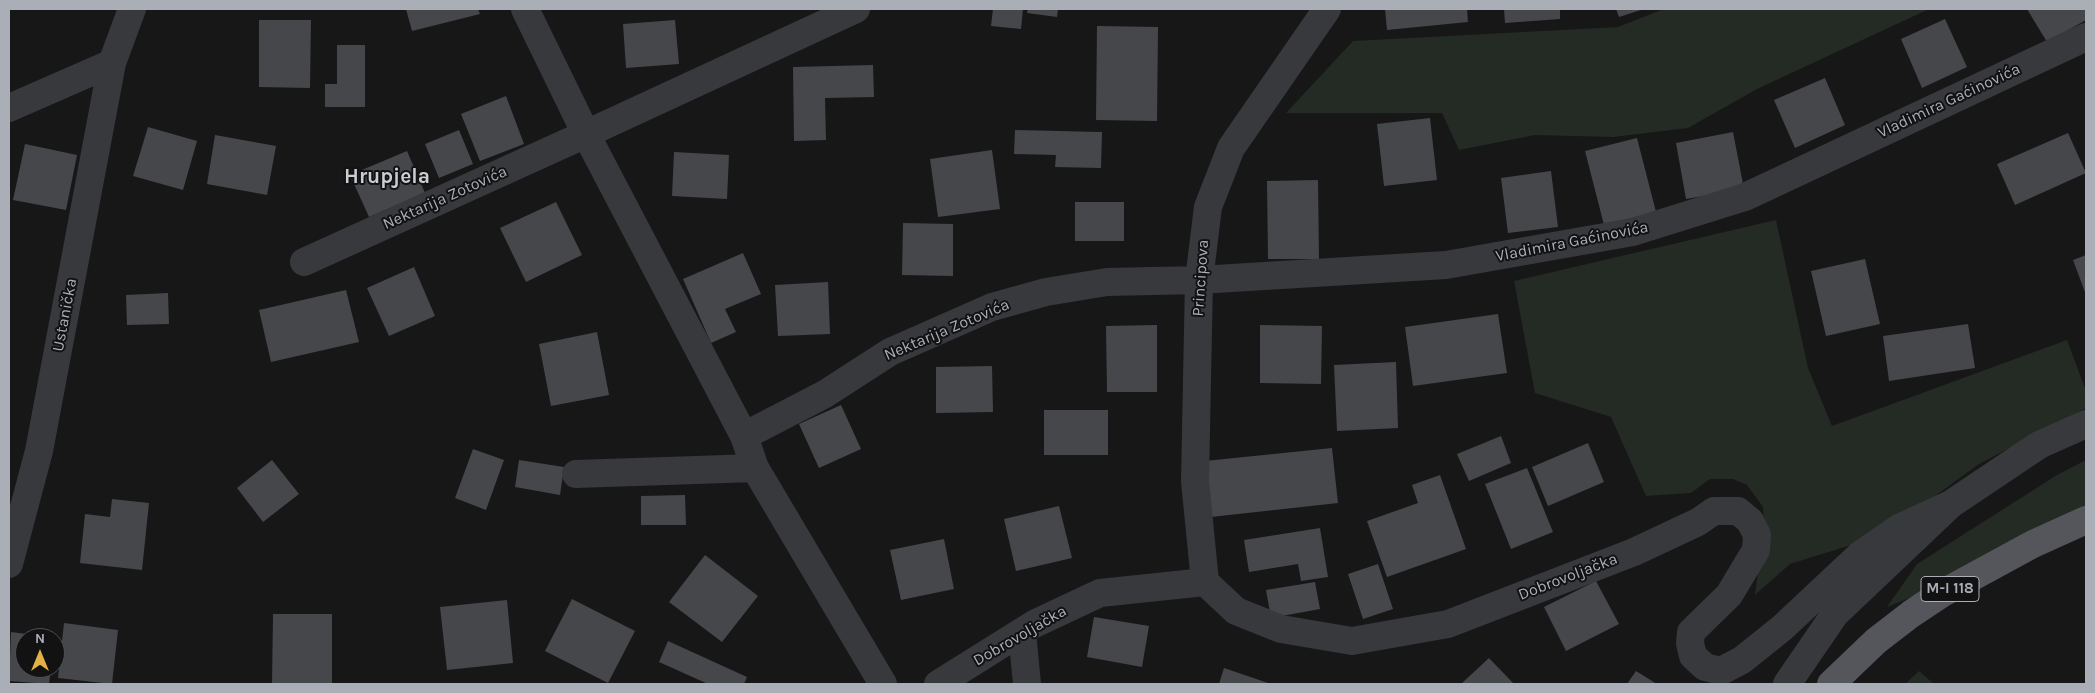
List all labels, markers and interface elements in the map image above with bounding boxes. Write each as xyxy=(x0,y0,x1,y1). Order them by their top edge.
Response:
street label: Vladimira Gaćinovića xyxy=(1875,60,2023,142)
street label: Nektarija Zotovića xyxy=(380,162,510,234)
district label: Hrupjela xyxy=(344,164,430,190)
street label: Vladimira Gaćinovića xyxy=(1494,218,1650,266)
street label: Principova xyxy=(1189,239,1213,317)
street label: Ustanička xyxy=(48,277,82,353)
street label: Nektarija Zotovića xyxy=(882,295,1012,365)
street label: Dobrovoljačka xyxy=(1516,549,1620,605)
road number: M-I 118 xyxy=(1921,576,1979,602)
street label: Dobrovoljačka xyxy=(970,602,1070,670)
north arrow xyxy=(15,628,65,678)
text: N xyxy=(35,630,45,647)

